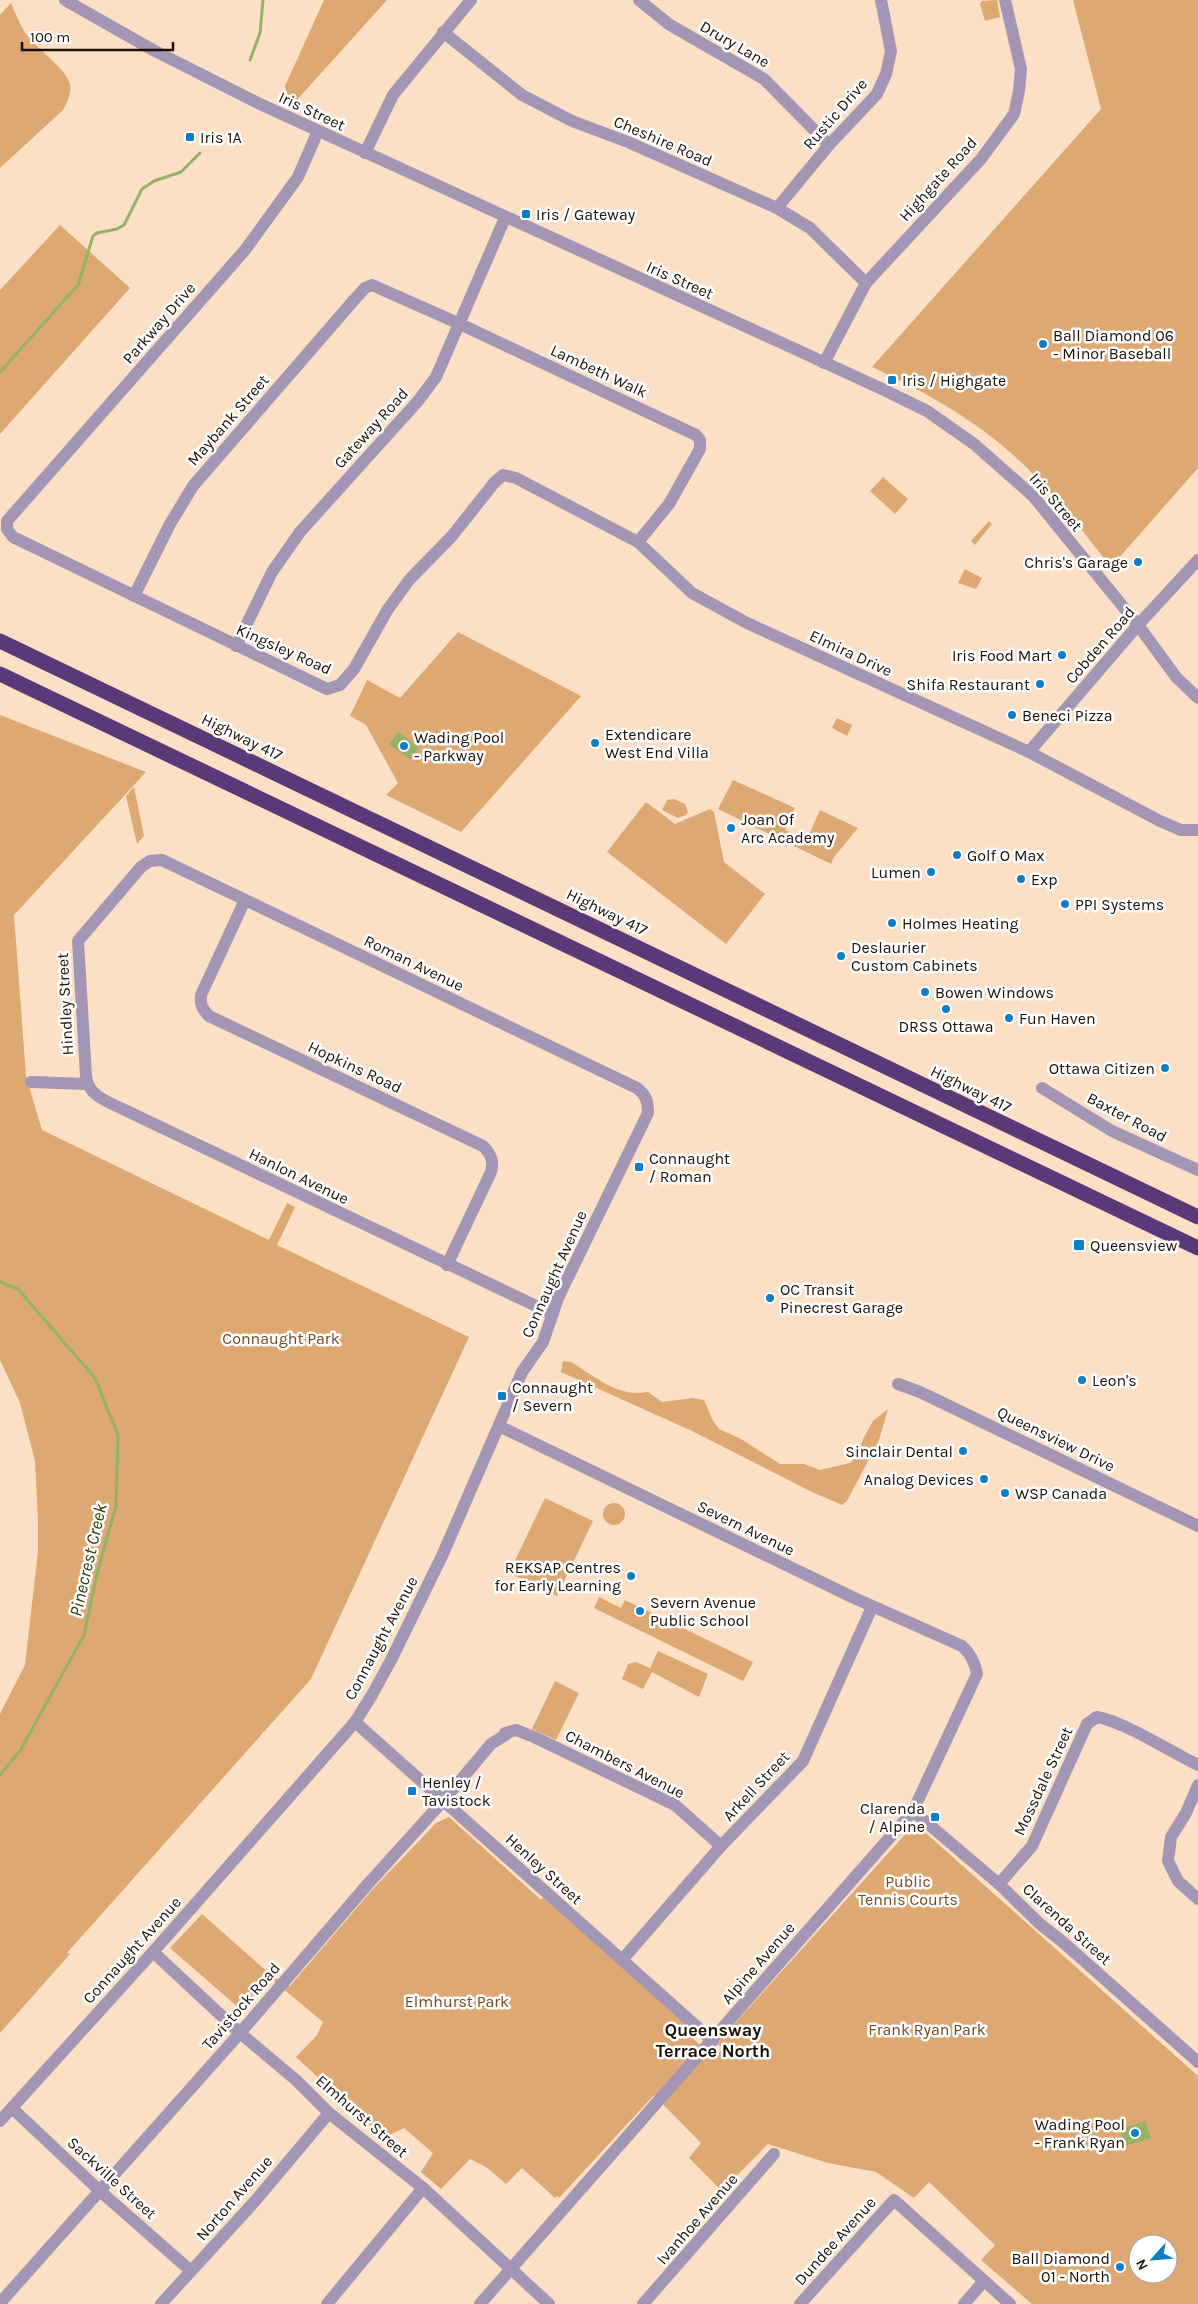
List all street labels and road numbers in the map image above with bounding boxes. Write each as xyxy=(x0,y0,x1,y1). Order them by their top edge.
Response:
street label: Drury Lane xyxy=(697,16,773,72)
street label: Rustic Drive xyxy=(799,75,871,153)
street label: Iris Street xyxy=(276,87,348,135)
street label: Cheshire Road xyxy=(611,112,715,170)
street label: Highgate Road xyxy=(895,133,981,225)
street label: Iris Street xyxy=(644,257,716,303)
street label: Parkway Drive xyxy=(119,278,199,368)
street label: Lambeth Walk xyxy=(548,340,650,402)
street label: Maybank Street xyxy=(183,371,273,469)
street label: Gateway Road xyxy=(330,384,412,472)
street label: Iris Street xyxy=(1025,469,1087,535)
street label: Cobden Road xyxy=(1061,603,1139,687)
street label: Kingsley Road xyxy=(233,620,335,678)
street label: Elmira Drive xyxy=(807,626,895,680)
street label: Highway 417 xyxy=(198,709,286,765)
street label: Highway 417 xyxy=(563,884,651,940)
street label: Roman Avenue xyxy=(361,931,467,995)
street label: Hindley Street xyxy=(53,952,77,1056)
street label: Hopkins Road xyxy=(305,1037,405,1097)
street label: Highway 417 xyxy=(927,1061,1015,1117)
street label: Baxter Road xyxy=(1084,1088,1170,1146)
street label: Hanlon Avenue xyxy=(246,1144,352,1208)
street label: Connaught Avenue xyxy=(517,1207,591,1341)
street label: Queensview Drive xyxy=(994,1402,1118,1476)
street label: Severn Avenue xyxy=(694,1496,798,1560)
street label: Connaught Avenue xyxy=(340,1573,422,1703)
street label: Mossdale Street xyxy=(1009,1724,1077,1838)
street label: Chambers Avenue xyxy=(562,1726,688,1802)
street label: Arkell Street xyxy=(719,1747,793,1825)
street label: Henley Street xyxy=(502,1830,586,1908)
street label: Clarenda Street xyxy=(1019,1879,1115,1969)
street label: Connaught Avenue xyxy=(79,1893,185,2007)
street label: Alpine Avenue xyxy=(717,1918,799,2008)
street label: Tavistock Road xyxy=(198,1959,284,2053)
street label: Elmhurst Street xyxy=(312,2071,412,2161)
street label: Sackville Street xyxy=(63,2133,161,2223)
street label: Norton Avenue xyxy=(192,2152,276,2244)
street label: Ivanhoe Avenue xyxy=(652,2170,742,2268)
street label: Dundee Avenue xyxy=(790,2193,880,2289)

